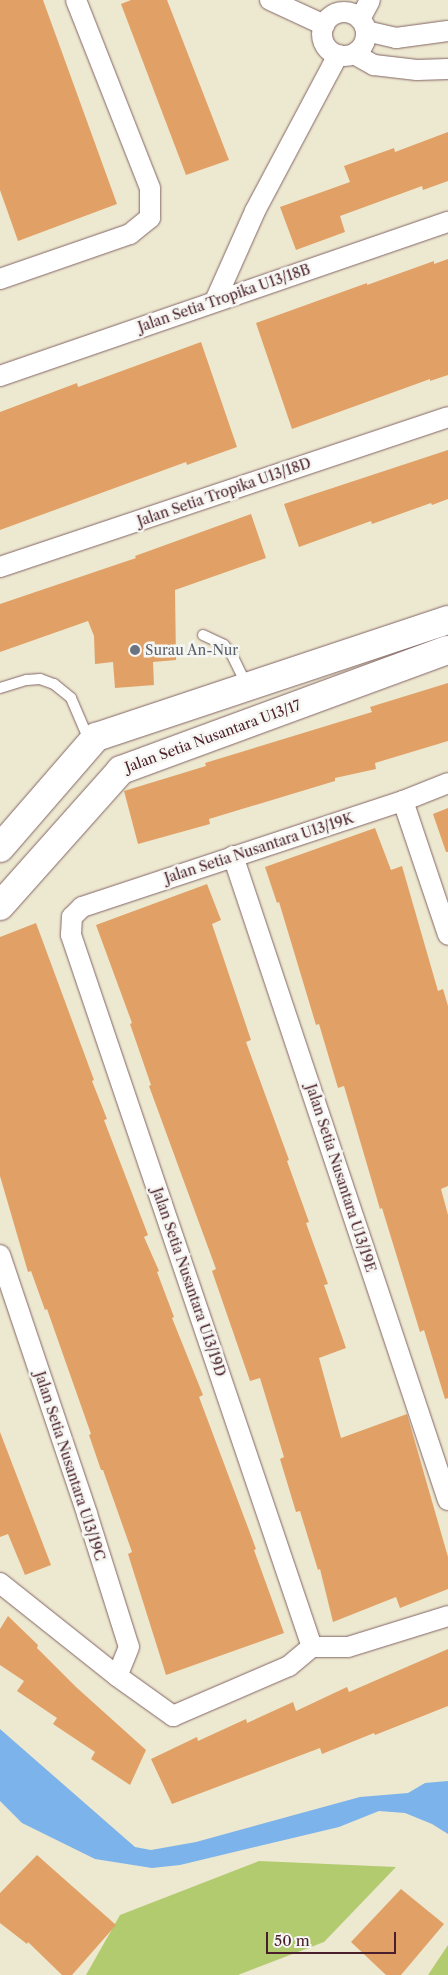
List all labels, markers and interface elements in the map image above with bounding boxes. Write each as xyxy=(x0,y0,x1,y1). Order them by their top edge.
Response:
street label: Jalan Setia Tropika U13/18B xyxy=(135,260,313,336)
street label: Jalan Setia Tropika U13/18D xyxy=(135,454,313,530)
place label: Surau An-Nur xyxy=(145,642,239,658)
marker: Surau An-Nur xyxy=(129,644,141,656)
street label: Jalan Setia Nusantara U13/17 xyxy=(123,696,303,776)
street label: Jalan Setia Nusantara U13/19K xyxy=(162,809,356,887)
street label: Jalan Setia Nusantara U13/19E xyxy=(303,1082,379,1274)
street label: Jalan Setia Nusantara U13/19D xyxy=(149,1185,229,1379)
street label: Jalan Setia Nusantara U13/19C xyxy=(31,1369,109,1563)
scale bar xyxy=(268,1922,398,1954)
text: 50 m xyxy=(274,1931,310,1950)

